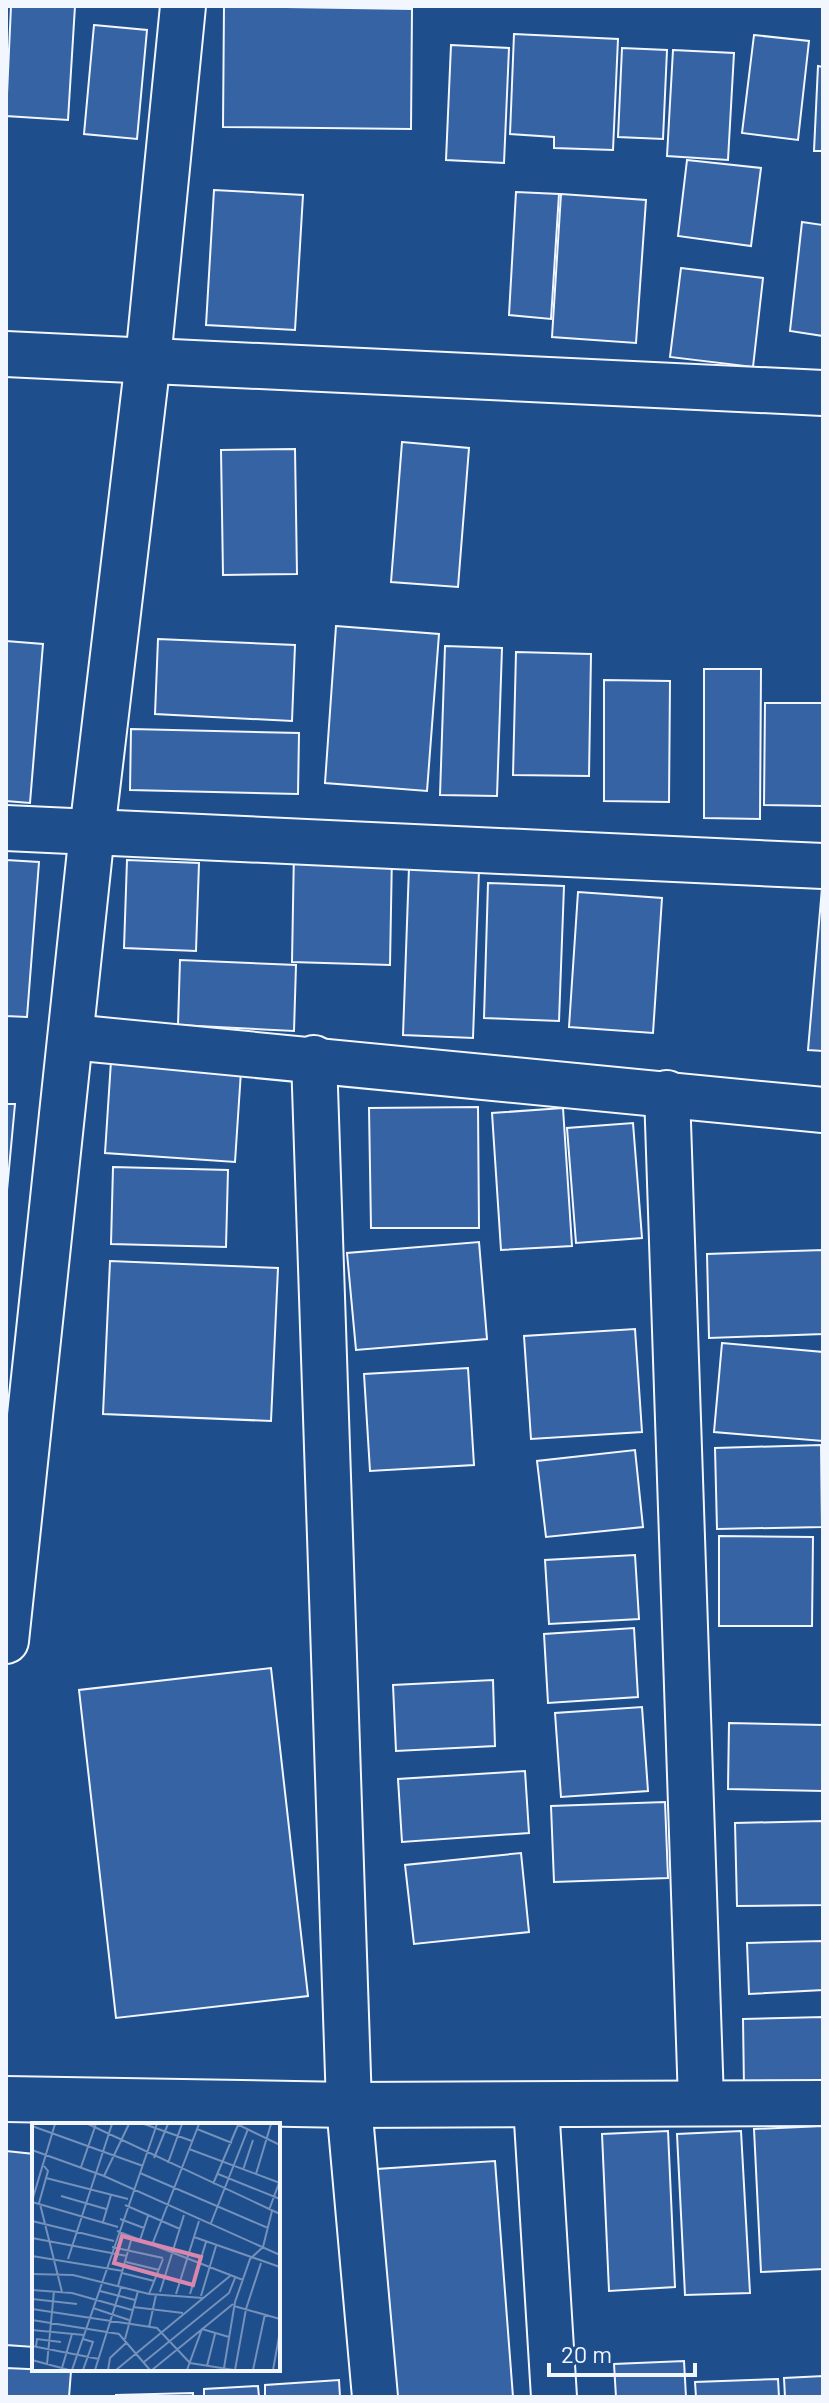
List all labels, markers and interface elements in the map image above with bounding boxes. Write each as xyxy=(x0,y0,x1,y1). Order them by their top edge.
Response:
inset map xyxy=(32,2123,280,2371)
scale bar xyxy=(549,2327,695,2377)
text: 20 m xyxy=(561,2339,612,2368)

